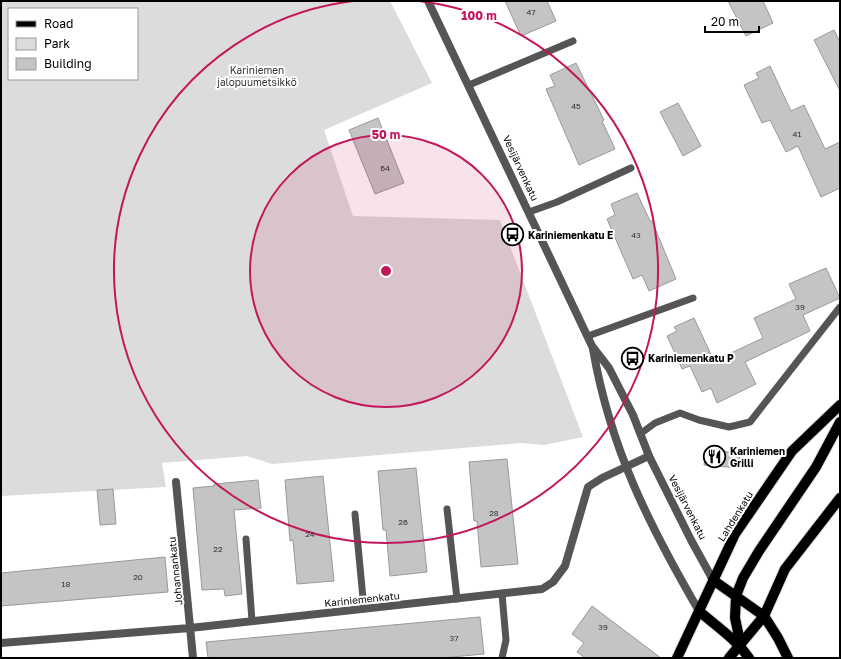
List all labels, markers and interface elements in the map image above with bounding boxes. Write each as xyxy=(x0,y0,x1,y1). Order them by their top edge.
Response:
house number: 47 xyxy=(526,7,536,17)
legend xyxy=(8,8,138,80)
text: 100 m xyxy=(461,8,497,23)
scale bar xyxy=(705,8,759,34)
text: 20 m xyxy=(711,14,739,29)
text: Road xyxy=(44,16,73,31)
text: Park xyxy=(44,36,70,51)
text: Building xyxy=(44,56,92,71)
park label: Kariniemen jalopuumetsikkö xyxy=(216,64,297,88)
house number: 45 xyxy=(571,101,581,111)
text: 50 m xyxy=(372,127,400,142)
house number: 41 xyxy=(793,129,801,139)
street label: Vesijärvenkatu xyxy=(501,133,541,203)
house number: 64 xyxy=(380,163,390,173)
bus stop icon: Kariniemenkatu E xyxy=(500,222,526,248)
place label: Kariniemenkatu E xyxy=(528,229,613,241)
house number: 43 xyxy=(631,230,641,240)
centre of rings xyxy=(379,264,393,278)
house number: 39 xyxy=(795,302,805,312)
bus stop icon: Kariniemenkatu P xyxy=(620,345,646,371)
place label: Kariniemenkatu P xyxy=(648,352,734,364)
restaurant icon: Kariniemen Grilli xyxy=(701,444,727,470)
place label: Kariniemen Grilli xyxy=(730,445,785,469)
street label: Vesijärvenkatu xyxy=(667,473,709,541)
street label: Lahdenkatu xyxy=(715,489,755,543)
house number: 28 xyxy=(489,508,499,518)
house number: 26 xyxy=(398,517,408,527)
house number: 24 xyxy=(305,529,315,539)
street label: Johannankatu xyxy=(165,536,185,606)
house number: 22 xyxy=(213,544,223,554)
house number: 20 xyxy=(133,572,143,582)
house number: 18 xyxy=(62,579,70,589)
street label: Kariniemenkatu xyxy=(324,589,400,609)
house number: 39 xyxy=(598,622,608,632)
house number: 37 xyxy=(450,633,458,643)

